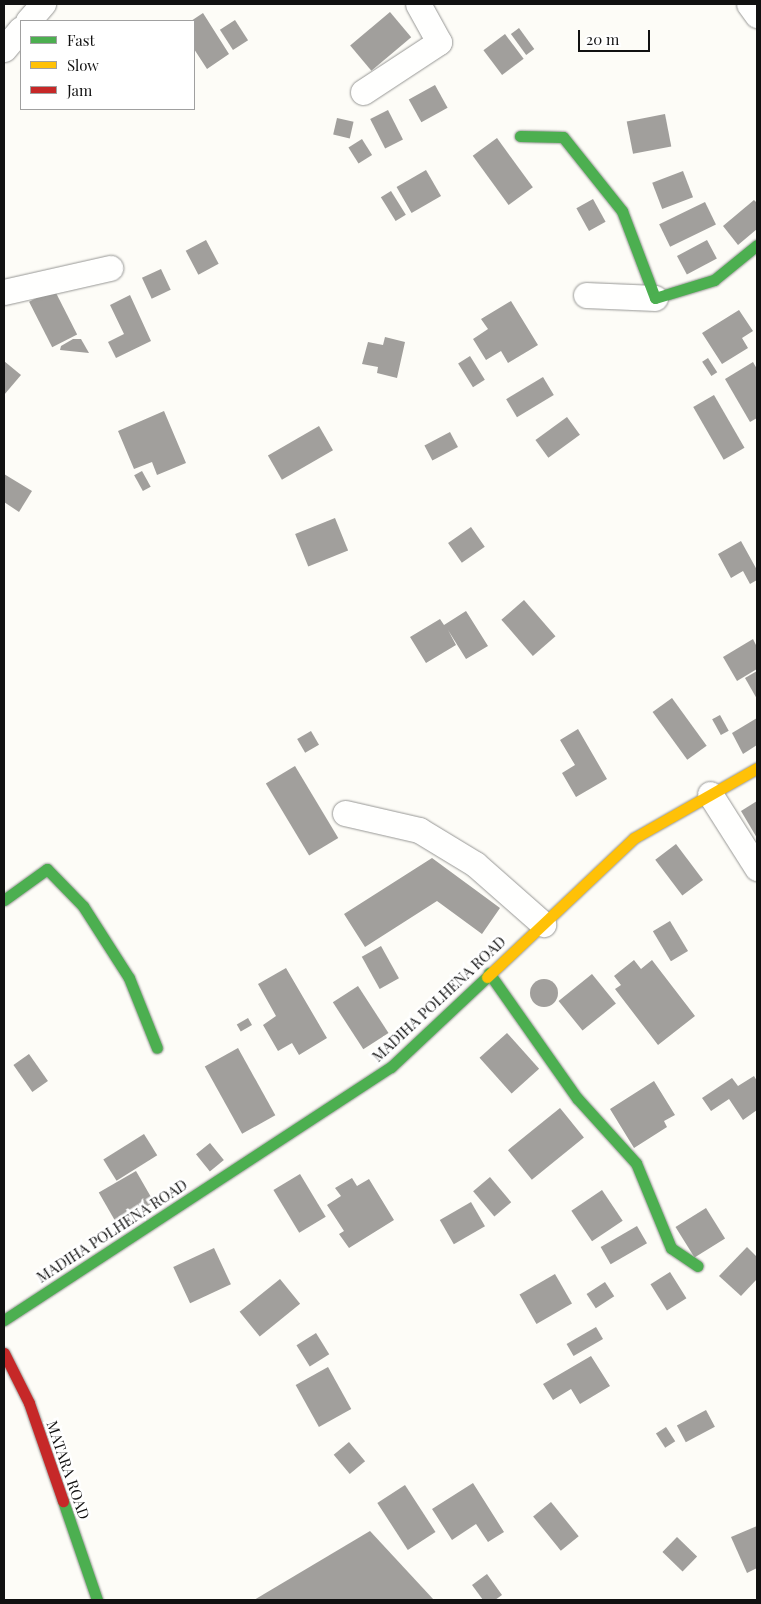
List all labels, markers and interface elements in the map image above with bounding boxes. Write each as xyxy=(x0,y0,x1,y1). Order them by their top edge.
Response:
legend xyxy=(20,20,195,110)
scale bar xyxy=(581,20,654,52)
text: 20 m xyxy=(586,29,619,49)
text: Fast xyxy=(67,30,95,50)
text: Slow xyxy=(67,55,99,75)
text: Jam xyxy=(67,80,92,100)
street label: MADIHA POLHENA ROAD xyxy=(369,932,509,1066)
street label: MADIHA POLHENA ROAD xyxy=(33,1176,191,1286)
street label: MATARA ROAD xyxy=(43,1418,93,1522)

